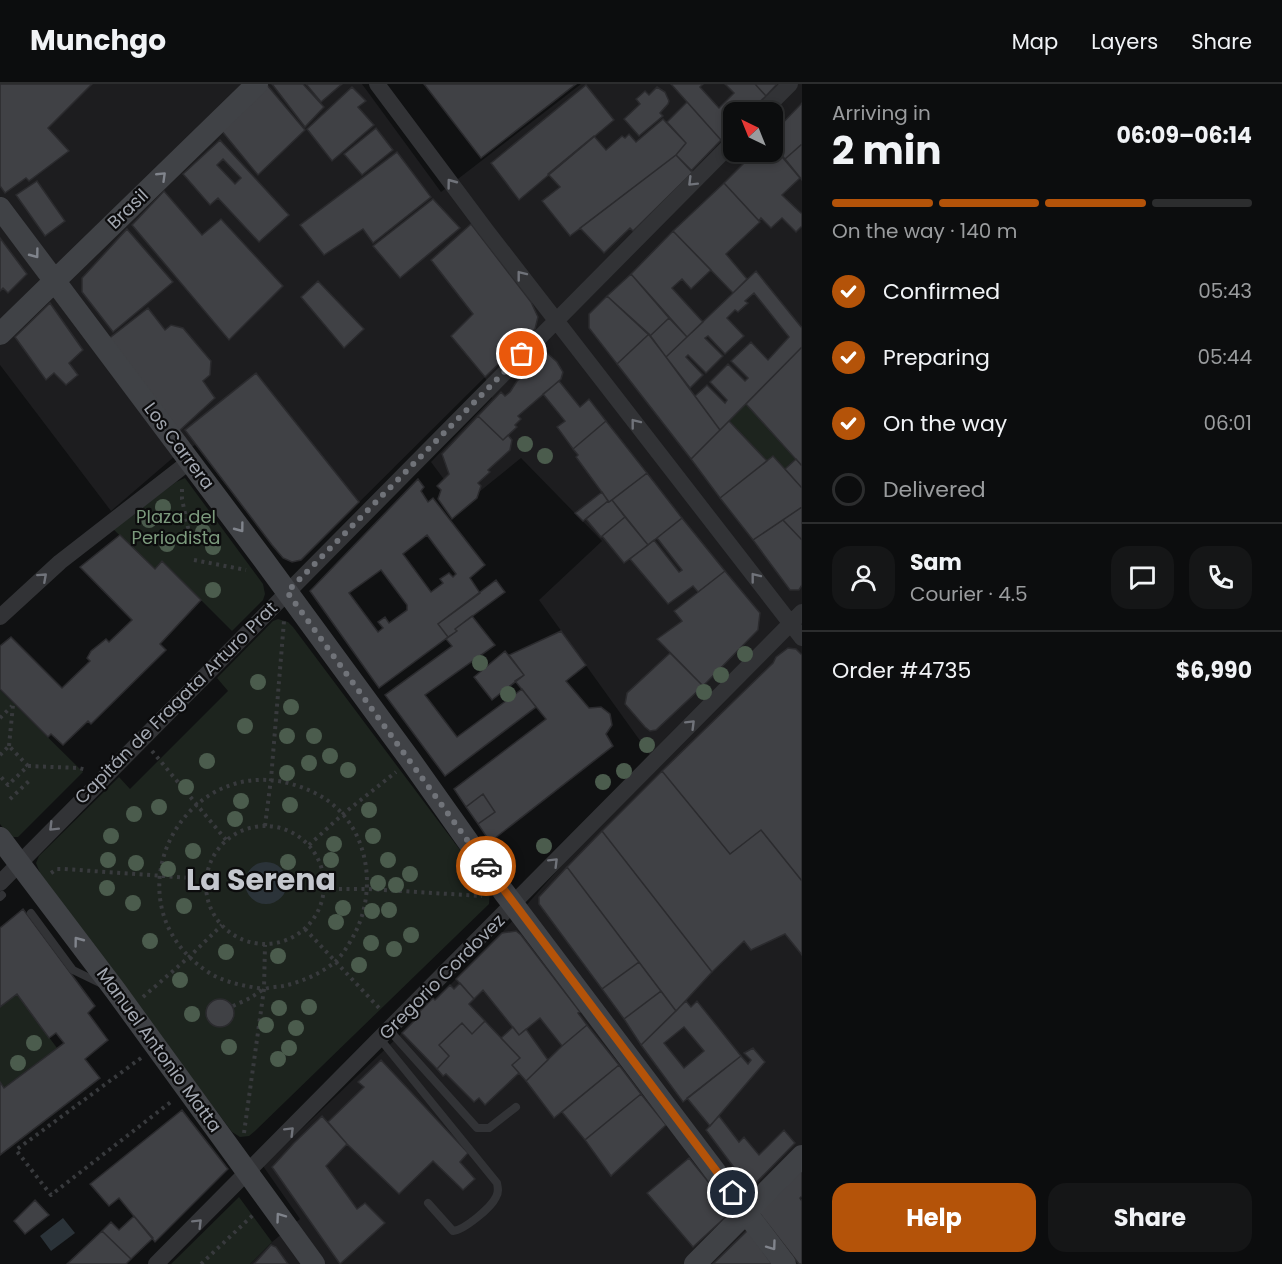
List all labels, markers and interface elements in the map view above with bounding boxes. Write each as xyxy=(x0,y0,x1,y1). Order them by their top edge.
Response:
text: Munchgo xyxy=(30,21,166,60)
text: Map xyxy=(1012,27,1058,56)
text: Layers xyxy=(1091,27,1158,56)
text: Share xyxy=(1191,27,1252,56)
text: Arriving in xyxy=(832,99,931,127)
north arrow xyxy=(723,102,783,162)
map controls xyxy=(723,102,783,162)
text: 06:09–06:14 xyxy=(1116,120,1252,151)
text: 2 min xyxy=(832,123,942,178)
one-way arrow xyxy=(155,172,166,183)
one-way arrow xyxy=(689,175,700,186)
one-way arrow xyxy=(447,178,458,189)
street label: Brasil xyxy=(102,183,154,234)
text: On the way · 140 m xyxy=(832,217,1017,245)
one-way arrow xyxy=(28,248,39,259)
one-way arrow xyxy=(517,271,528,282)
icon: check xyxy=(832,275,865,308)
text: Confirmed xyxy=(883,276,1000,307)
text: 05:43 xyxy=(1198,277,1252,305)
pin xyxy=(496,328,547,379)
icon: bag xyxy=(505,337,538,370)
icon: check xyxy=(832,341,865,374)
text: Preparing xyxy=(883,342,990,373)
text: 05:44 xyxy=(1197,343,1252,371)
street label: Los Carrera xyxy=(138,397,220,494)
icon: check xyxy=(832,407,865,440)
text: On the way xyxy=(883,408,1007,439)
text: 06:01 xyxy=(1204,409,1252,437)
one-way arrow xyxy=(631,419,642,430)
text: Delivered xyxy=(883,474,986,505)
park label: Plaza del Periodista xyxy=(132,504,220,550)
one-way arrow xyxy=(233,522,244,533)
button: person xyxy=(832,546,895,609)
button: chat xyxy=(1111,546,1174,609)
button: phone xyxy=(1189,546,1252,609)
text: Sam xyxy=(910,547,962,578)
one-way arrow xyxy=(751,572,762,583)
one-way arrow xyxy=(37,573,47,584)
text: Courier · 4.5 xyxy=(910,580,1028,608)
street label: Capitán de Fragata Arturo Prat xyxy=(69,596,283,810)
text: Order #4735 xyxy=(832,655,971,686)
text: $6,990 xyxy=(1176,655,1252,686)
one-way arrow xyxy=(684,720,695,731)
one-way arrow xyxy=(50,820,61,831)
courier xyxy=(456,836,516,896)
icon: car xyxy=(470,850,503,883)
district label: La Serena xyxy=(186,858,336,901)
one-way arrow xyxy=(547,859,558,870)
street label: Gregorio Cordovez xyxy=(373,908,510,1045)
one-way arrow xyxy=(74,936,85,947)
street label: Manuel Antonio Matta xyxy=(91,962,228,1137)
one-way arrow xyxy=(282,1127,293,1138)
pin xyxy=(707,1167,758,1218)
icon: home xyxy=(716,1176,749,1209)
button: Help xyxy=(832,1183,1036,1252)
button: Share xyxy=(1048,1183,1252,1252)
one-way arrow xyxy=(276,1212,287,1223)
one-way arrow xyxy=(191,1219,202,1229)
one-way arrow xyxy=(765,1240,776,1251)

